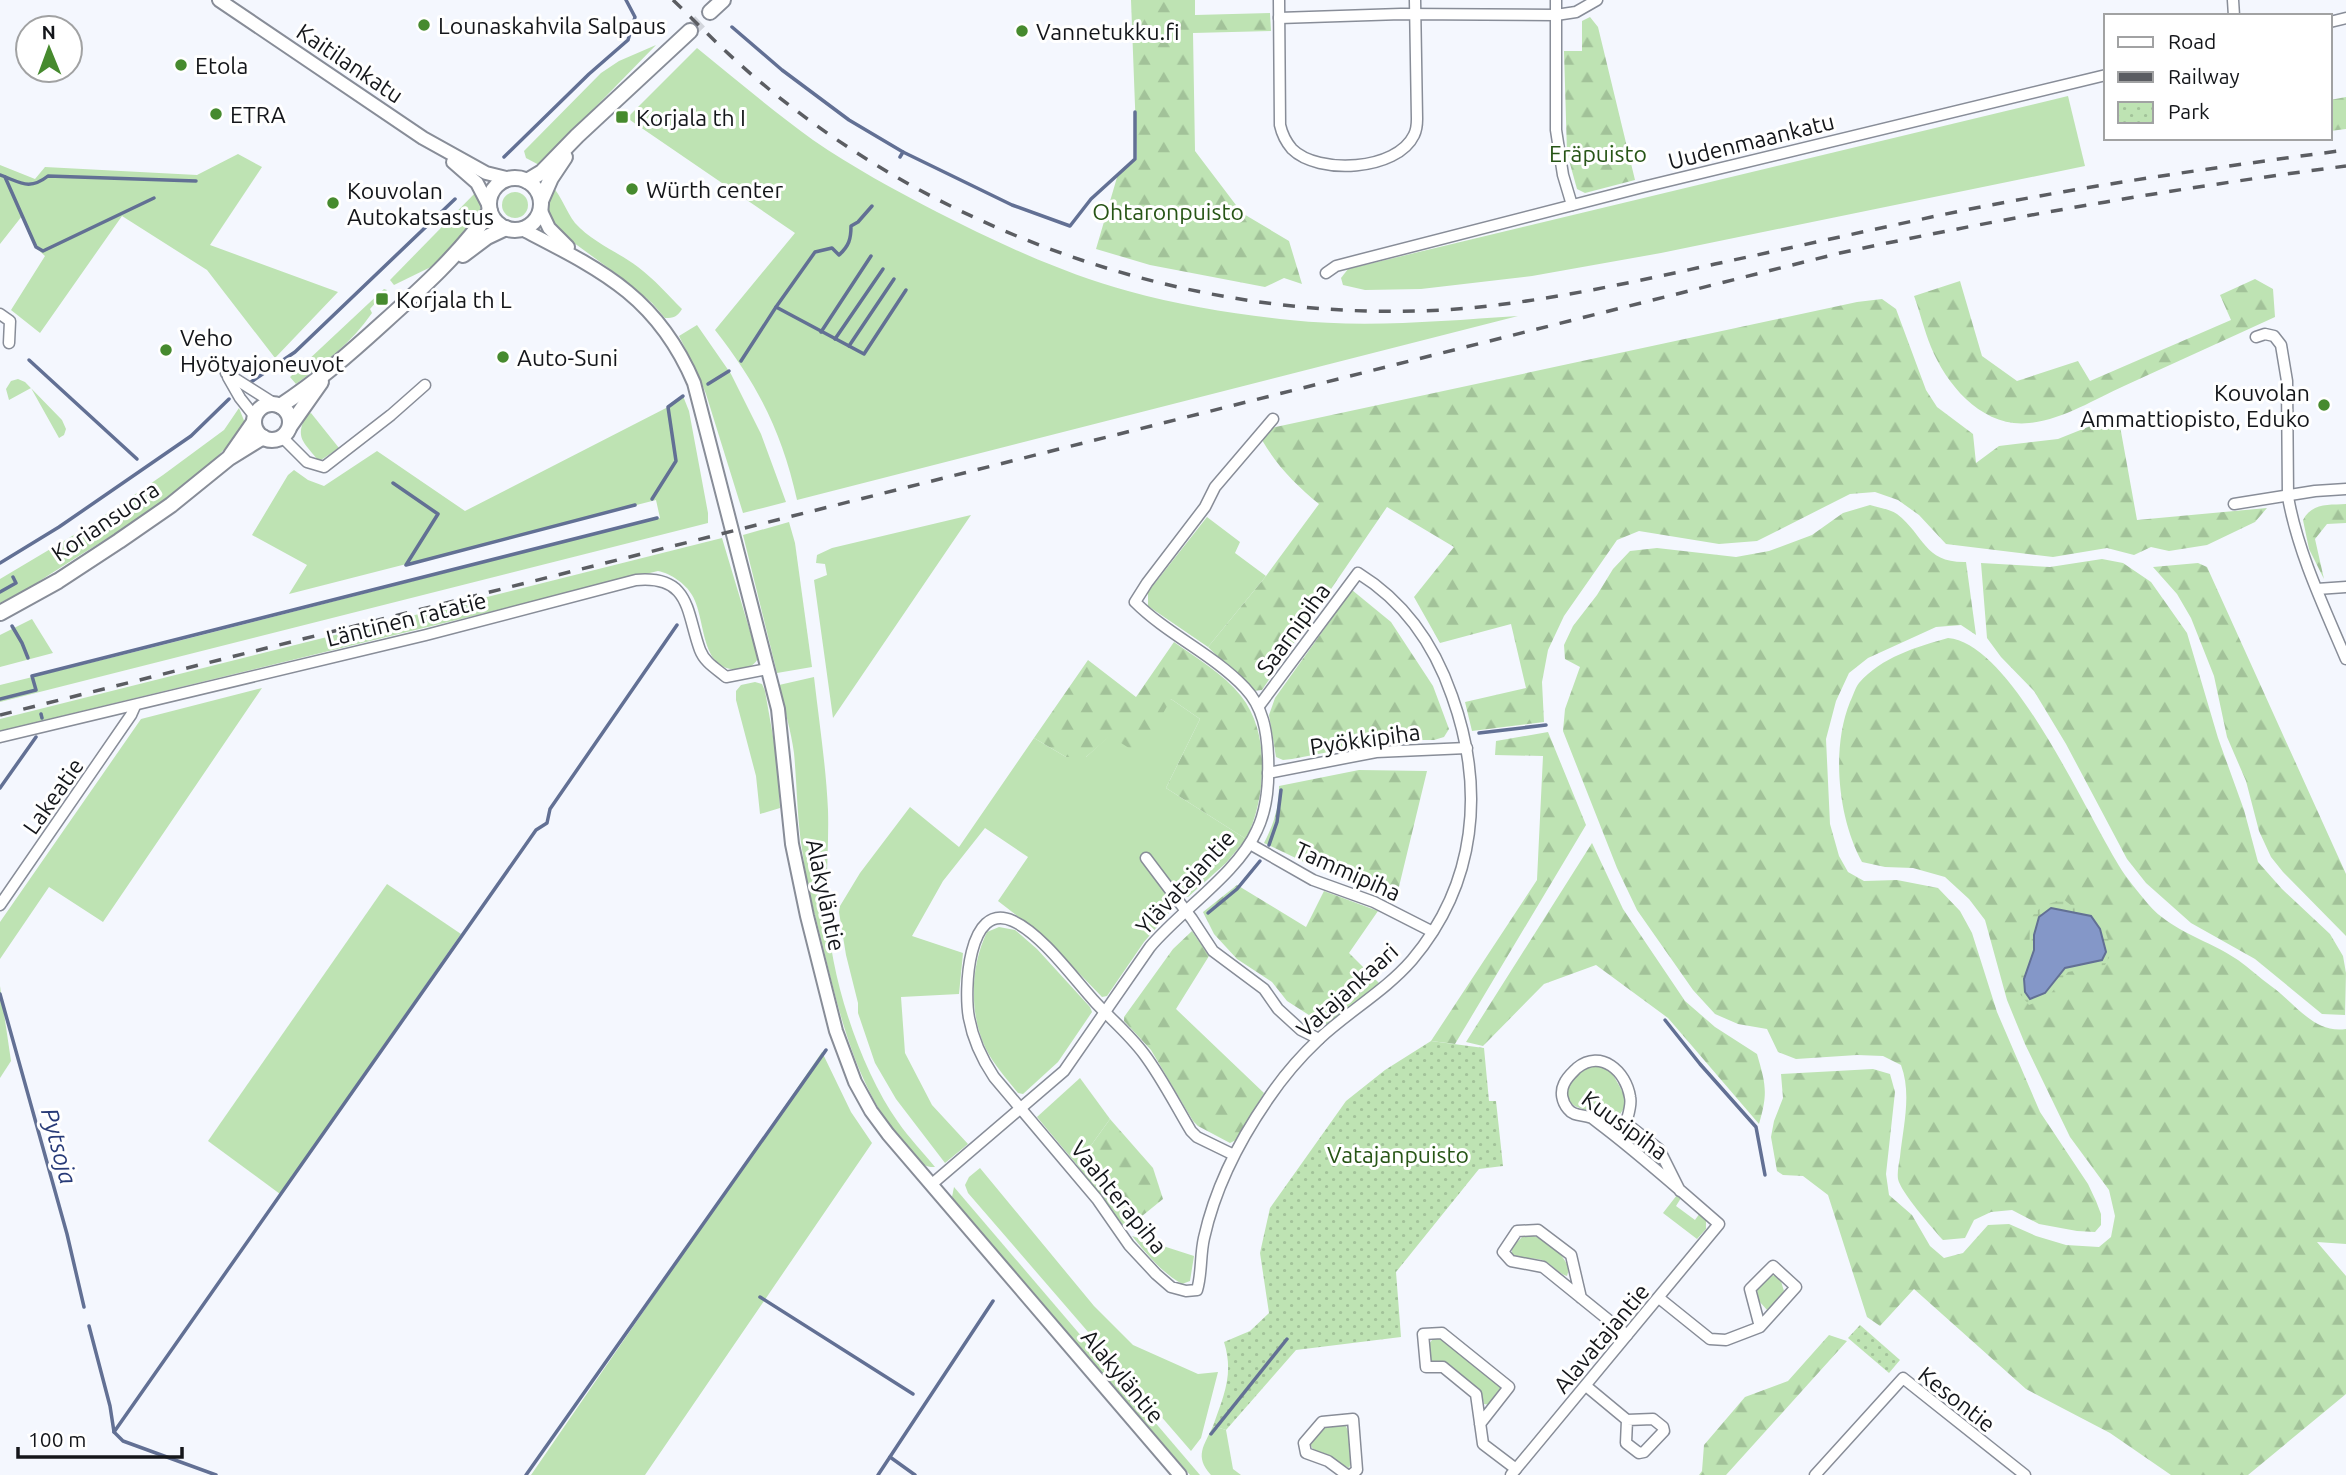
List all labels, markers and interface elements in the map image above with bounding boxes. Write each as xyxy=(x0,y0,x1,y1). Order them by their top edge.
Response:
place label: Lounaskahvila Salpaus xyxy=(438,13,666,38)
north arrow xyxy=(14,14,84,84)
legend xyxy=(2104,14,2332,140)
marker: Lounaskahvila Salpaus xyxy=(416,17,432,33)
street label: Kaitilankatu xyxy=(292,18,408,108)
place label: Vannetukku.fi xyxy=(1036,19,1180,44)
text: N xyxy=(41,21,56,43)
marker: Vannetukku.fi xyxy=(1014,23,1030,39)
text: Road xyxy=(2168,29,2216,53)
place label: Etola xyxy=(195,53,248,78)
marker: Etola xyxy=(173,57,189,73)
text: Railway xyxy=(2168,64,2240,88)
text: Park xyxy=(2168,99,2210,123)
place label: ETRA xyxy=(230,102,286,127)
place label: Korjala th I xyxy=(636,105,746,130)
marker: ETRA xyxy=(208,106,224,122)
street label: Uudenmaankatu xyxy=(1665,108,1837,174)
marker: Korjala th I xyxy=(614,109,630,125)
park label: Eräpuisto xyxy=(1549,141,1647,166)
place label: Würth center xyxy=(646,177,783,202)
place label: Kouvolan Autokatsastus xyxy=(347,178,494,229)
marker: Würth center xyxy=(624,181,640,197)
marker: Kouvolan Autokatsastus xyxy=(325,195,341,211)
park label: Ohtaronpuisto xyxy=(1092,199,1244,224)
place label: Korjala th L xyxy=(396,287,512,312)
marker: Korjala th L xyxy=(374,291,390,307)
place label: Veho Hyötyajoneuvot xyxy=(180,325,344,376)
marker: Veho Hyötyajoneuvot xyxy=(158,342,174,358)
place label: Auto-Suni xyxy=(517,345,618,370)
marker: Auto-Suni xyxy=(495,349,511,365)
place label: Kouvolan Ammattiopisto, Eduko xyxy=(2080,380,2310,431)
marker: Kouvolan Ammattiopisto, Eduko xyxy=(2316,397,2332,413)
street label: Koriansuora xyxy=(47,476,163,566)
street label: Saarnipiha xyxy=(1251,578,1335,680)
street label: Läntinen ratatie xyxy=(323,587,489,651)
street label: Pyökkipiha xyxy=(1308,719,1422,759)
street label: Lakeatie xyxy=(18,753,88,839)
street label: Ylävatajantie xyxy=(1131,825,1239,939)
street label: Alakyläntie xyxy=(802,837,850,953)
street label: Tammipiha xyxy=(1291,837,1405,905)
street label: Vatajankaari xyxy=(1291,938,1403,1042)
street label: Kuusipiha xyxy=(1577,1086,1673,1164)
water label: Pytsoja xyxy=(36,1105,82,1187)
street label: Vaahterapiha xyxy=(1066,1136,1172,1258)
park label: Vatajanpuisto xyxy=(1327,1142,1469,1167)
street label: Alavatajantie xyxy=(1548,1278,1654,1398)
street label: Alakyläntie xyxy=(1077,1324,1169,1428)
street label: Kesontie xyxy=(1914,1361,2000,1437)
scale bar xyxy=(18,1416,182,1460)
text: 100 m xyxy=(28,1427,86,1451)

